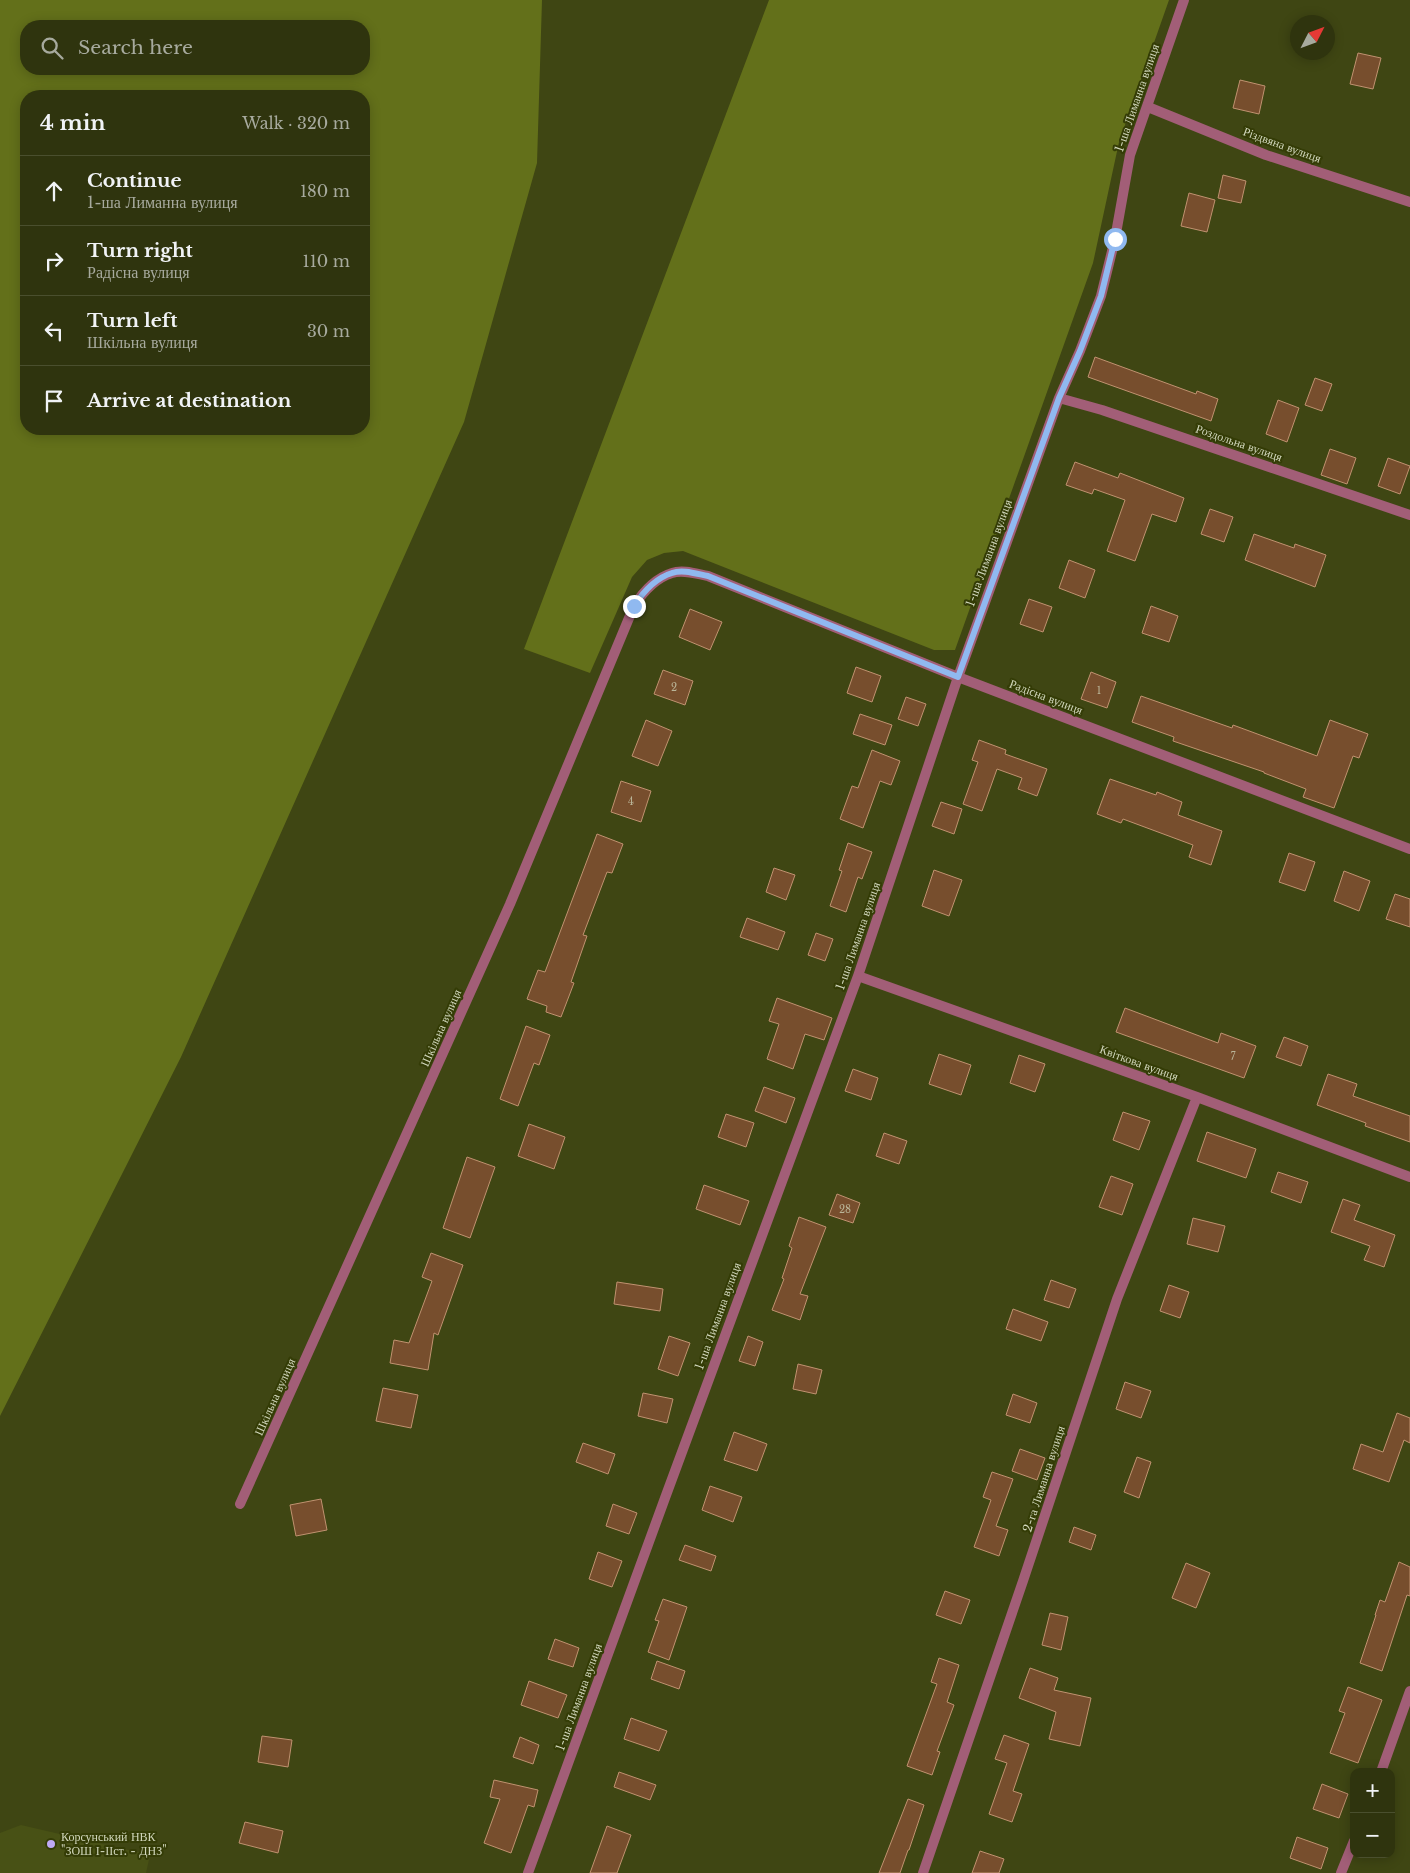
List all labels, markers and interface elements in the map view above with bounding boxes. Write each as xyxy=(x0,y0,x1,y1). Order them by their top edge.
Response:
north arrow xyxy=(1290,15,1335,60)
search box xyxy=(20,20,370,75)
icon: search xyxy=(38,34,66,62)
text: Search here xyxy=(78,36,193,59)
street label: 1-ша Лиманна вулиця xyxy=(1111,42,1162,154)
text: 4 min xyxy=(40,110,106,136)
text: Walk · 320 m xyxy=(242,113,350,133)
street label: Різдвяна вулиця xyxy=(1241,123,1324,166)
text: Continue xyxy=(87,169,182,192)
icon: ahead xyxy=(40,177,68,205)
text: 180 m xyxy=(300,181,350,201)
text: 1-ша Лиманна вулиця xyxy=(87,192,238,212)
route start xyxy=(1104,228,1127,251)
text: Turn right xyxy=(87,239,193,262)
icon: right xyxy=(40,247,68,275)
text: 110 m xyxy=(303,251,350,271)
text: Радісна вулиця xyxy=(87,262,190,282)
text: Turn left xyxy=(87,309,178,332)
icon: left xyxy=(40,317,68,345)
text: 30 m xyxy=(307,321,350,341)
text: Шкільна вулиця xyxy=(87,332,198,352)
icon: arrive xyxy=(40,387,68,415)
text: Arrive at destination xyxy=(87,389,291,412)
street label: Роздольна вулиця xyxy=(1194,421,1285,465)
street label: 1-ша Лиманна вулиця xyxy=(962,497,1015,608)
route end xyxy=(623,595,646,618)
street label: Радісна вулиця xyxy=(1008,676,1085,718)
house number: 2 xyxy=(671,681,677,694)
house number: 1 xyxy=(1097,684,1101,697)
house number: 4 xyxy=(628,795,634,808)
street label: 1-ша Лиманна вулиця xyxy=(832,880,883,992)
street label: Шкільна вулиця xyxy=(417,986,464,1069)
street label: Квіткова вулиця xyxy=(1098,1041,1181,1084)
house number: 7 xyxy=(1230,1050,1236,1063)
house number: 28 xyxy=(839,1203,851,1216)
street label: 1-ша Лиманна вулиця xyxy=(691,1260,744,1371)
street label: Шкільна вулиця xyxy=(251,1355,298,1438)
street label: 2-га Лиманна вулиця xyxy=(1019,1423,1068,1534)
street label: 1-ша Лиманна вулиця xyxy=(552,1641,605,1752)
map controls xyxy=(1350,1768,1395,1858)
button: + xyxy=(1350,1768,1395,1813)
button: − xyxy=(1350,1813,1395,1858)
place label: Корсунський НВК "ЗОШ І-ІІст. - ДНЗ" xyxy=(61,1829,167,1858)
marker: Корсунський НВК "ЗОШ І-ІІст. - ДНЗ" xyxy=(45,1838,57,1850)

